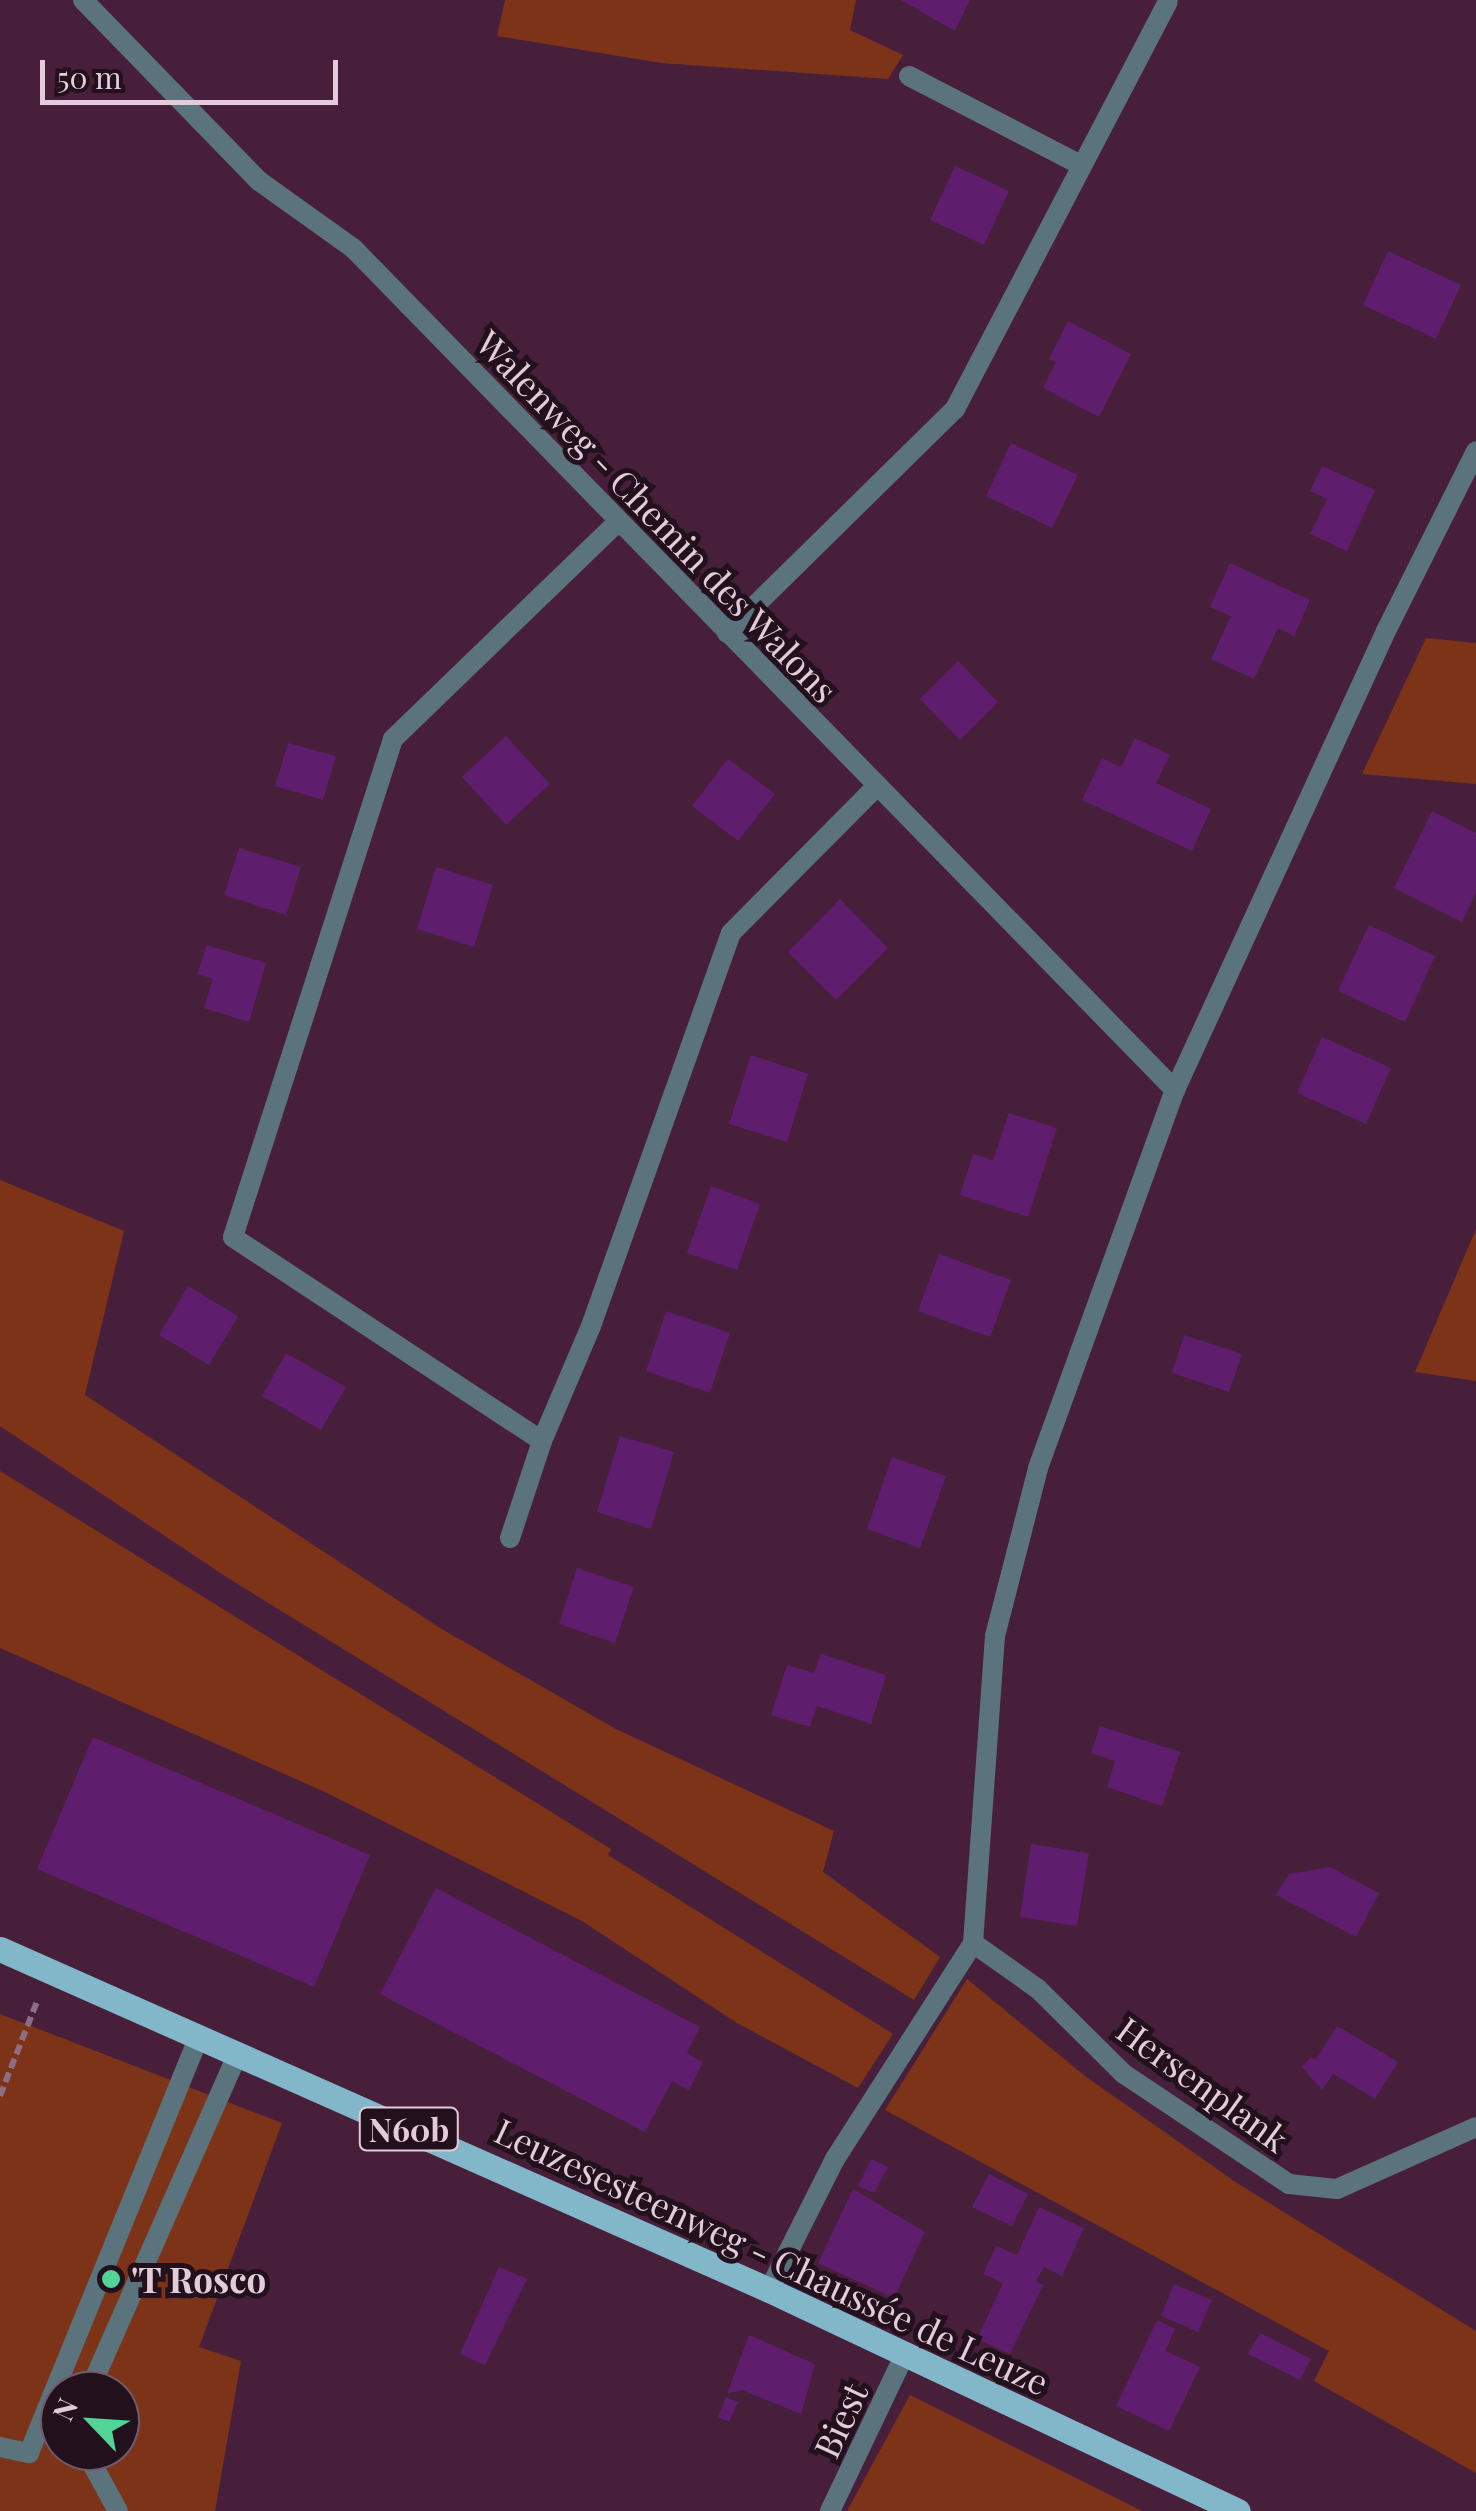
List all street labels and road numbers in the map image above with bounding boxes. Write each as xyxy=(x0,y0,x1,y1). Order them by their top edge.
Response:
street label: Walenweg - Chemin des Walons xyxy=(468,321,846,711)
street label: Hersenplank xyxy=(1109,2008,1297,2160)
road number: N60b xyxy=(356,2102,462,2156)
street label: Leuzesesteenweg - Chaussée de Leuze xyxy=(489,2109,1055,2403)
street label: Biest xyxy=(805,2376,875,2464)

